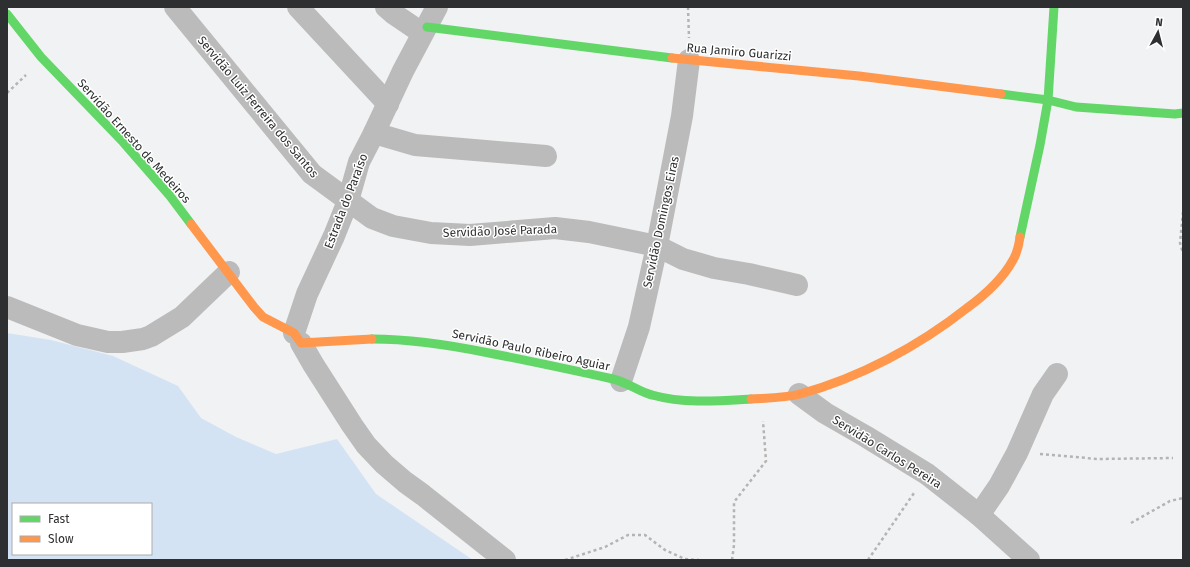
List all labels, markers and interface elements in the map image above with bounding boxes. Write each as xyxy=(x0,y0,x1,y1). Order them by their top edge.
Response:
north arrow xyxy=(1138,12,1178,52)
text: N xyxy=(1155,16,1164,29)
street label: Servidão Luiz Ferreira dos Santos xyxy=(195,34,321,181)
street label: Rua Jamiro Guarizzi xyxy=(686,40,792,64)
street label: Servidão Ernesto de Medeiros xyxy=(75,76,194,206)
street label: Estrada do Paraíso xyxy=(321,151,371,251)
street label: Servidão Domingos Eiras xyxy=(640,155,682,289)
street label: Servidão José Parada xyxy=(443,222,557,240)
street label: Servidão Paulo Ribeiro Aguiar xyxy=(451,326,612,374)
street label: Servidão Carlos Pereira xyxy=(830,413,944,491)
legend xyxy=(12,503,152,555)
text: Fast xyxy=(48,512,70,526)
text: Slow xyxy=(48,532,74,546)

